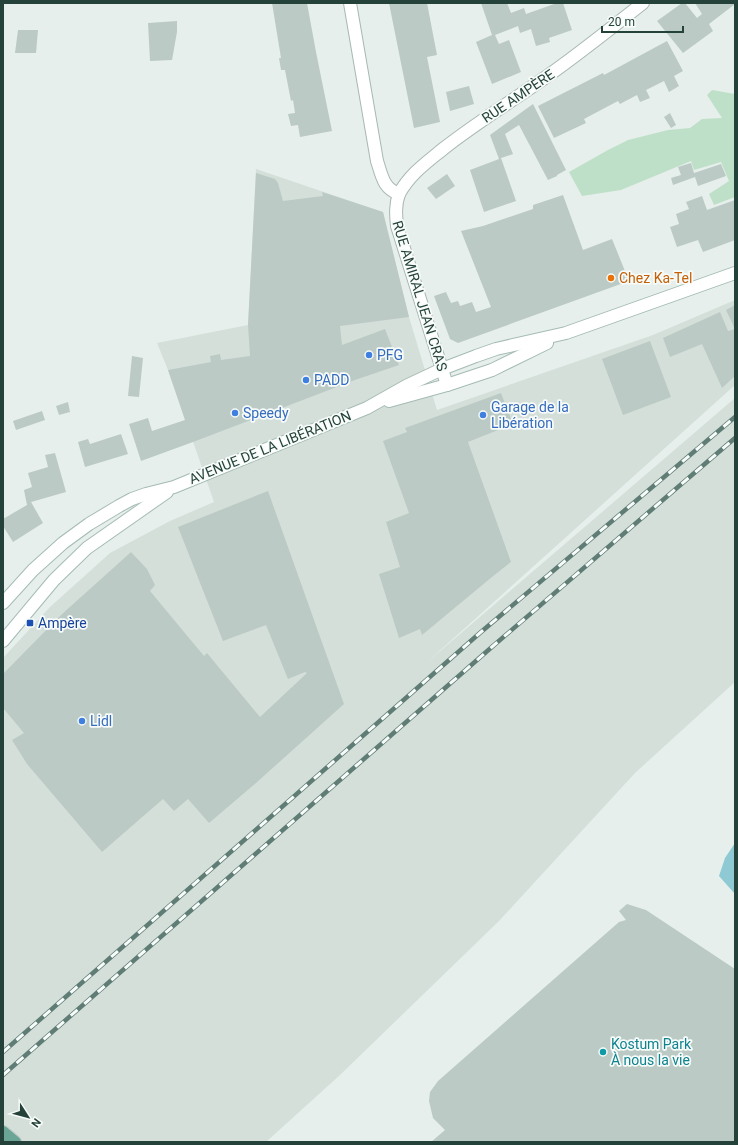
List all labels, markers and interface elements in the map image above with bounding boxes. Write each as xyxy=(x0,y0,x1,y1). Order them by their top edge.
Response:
scale bar xyxy=(602,8,683,34)
text: 20 m xyxy=(608,15,635,29)
street label: RUE AMPÈRE xyxy=(478,65,557,126)
street label: RUE AMIRAL JEAN CRAS xyxy=(389,219,451,373)
place label: Chez Ka-Tel xyxy=(619,270,692,286)
marker: Chez Ka-Tel xyxy=(606,273,616,283)
place label: PFG xyxy=(377,347,403,363)
marker: PFG xyxy=(364,350,374,360)
place label: PADD xyxy=(314,372,349,388)
marker: PADD xyxy=(301,375,311,385)
place label: Garage de la Libération xyxy=(491,399,569,431)
place label: Speedy xyxy=(243,405,289,421)
street label: AVENUE DE LA LIBÉRATION xyxy=(186,406,353,487)
marker: Speedy xyxy=(230,408,240,418)
marker: Garage de la Libération xyxy=(478,410,488,420)
place label: Ampère xyxy=(38,615,87,631)
marker: Ampère xyxy=(25,618,35,628)
place label: Lidl xyxy=(90,713,112,729)
marker: Lidl xyxy=(77,716,87,726)
place label: Kostum Park À nous la vie xyxy=(611,1036,692,1068)
marker: Kostum Park À nous la vie xyxy=(598,1047,608,1057)
north arrow xyxy=(8,1097,48,1137)
text: N xyxy=(28,1116,43,1130)

